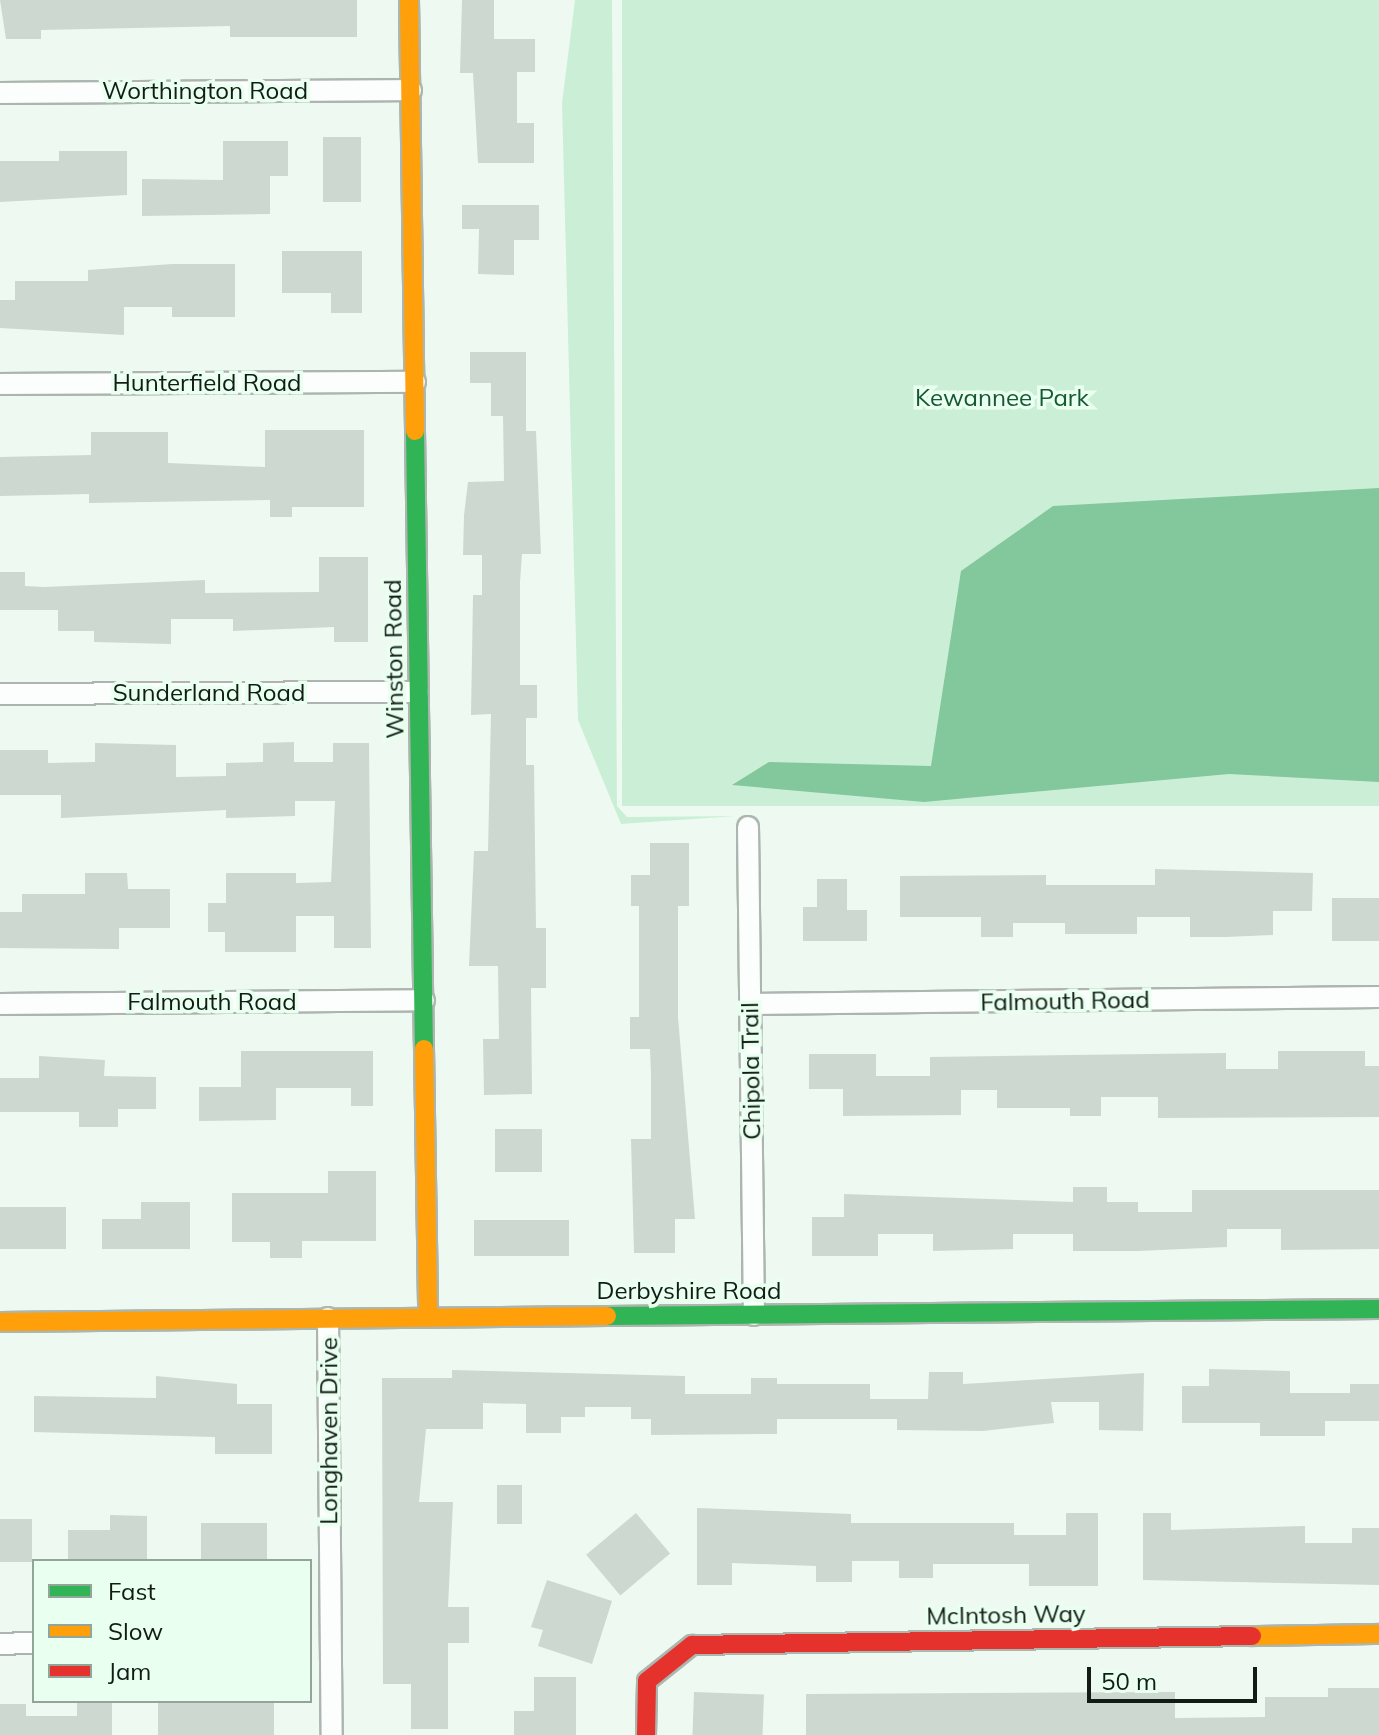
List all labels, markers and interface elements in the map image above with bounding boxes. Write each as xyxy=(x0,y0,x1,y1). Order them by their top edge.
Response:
street label: Worthington Road xyxy=(102,77,308,105)
street label: Hunterfield Road xyxy=(112,369,302,397)
park label: Kewannee Park xyxy=(915,384,1089,412)
street label: Winston Road xyxy=(378,579,410,739)
street label: Sunderland Road xyxy=(113,679,305,707)
street label: Falmouth Road xyxy=(980,985,1150,1017)
street label: Falmouth Road xyxy=(127,988,297,1016)
street label: Chipola Trail xyxy=(735,1002,767,1140)
street label: Derbyshire Road xyxy=(597,1277,781,1305)
street label: Longhaven Drive xyxy=(315,1337,343,1525)
legend xyxy=(32,1559,312,1703)
text: Fast xyxy=(108,1576,156,1606)
street label: McIntosh Way xyxy=(926,1599,1086,1631)
text: Slow xyxy=(108,1616,163,1646)
scale bar xyxy=(1091,1651,1261,1701)
text: Jam xyxy=(108,1656,151,1686)
text: 50 m xyxy=(1101,1666,1157,1696)

